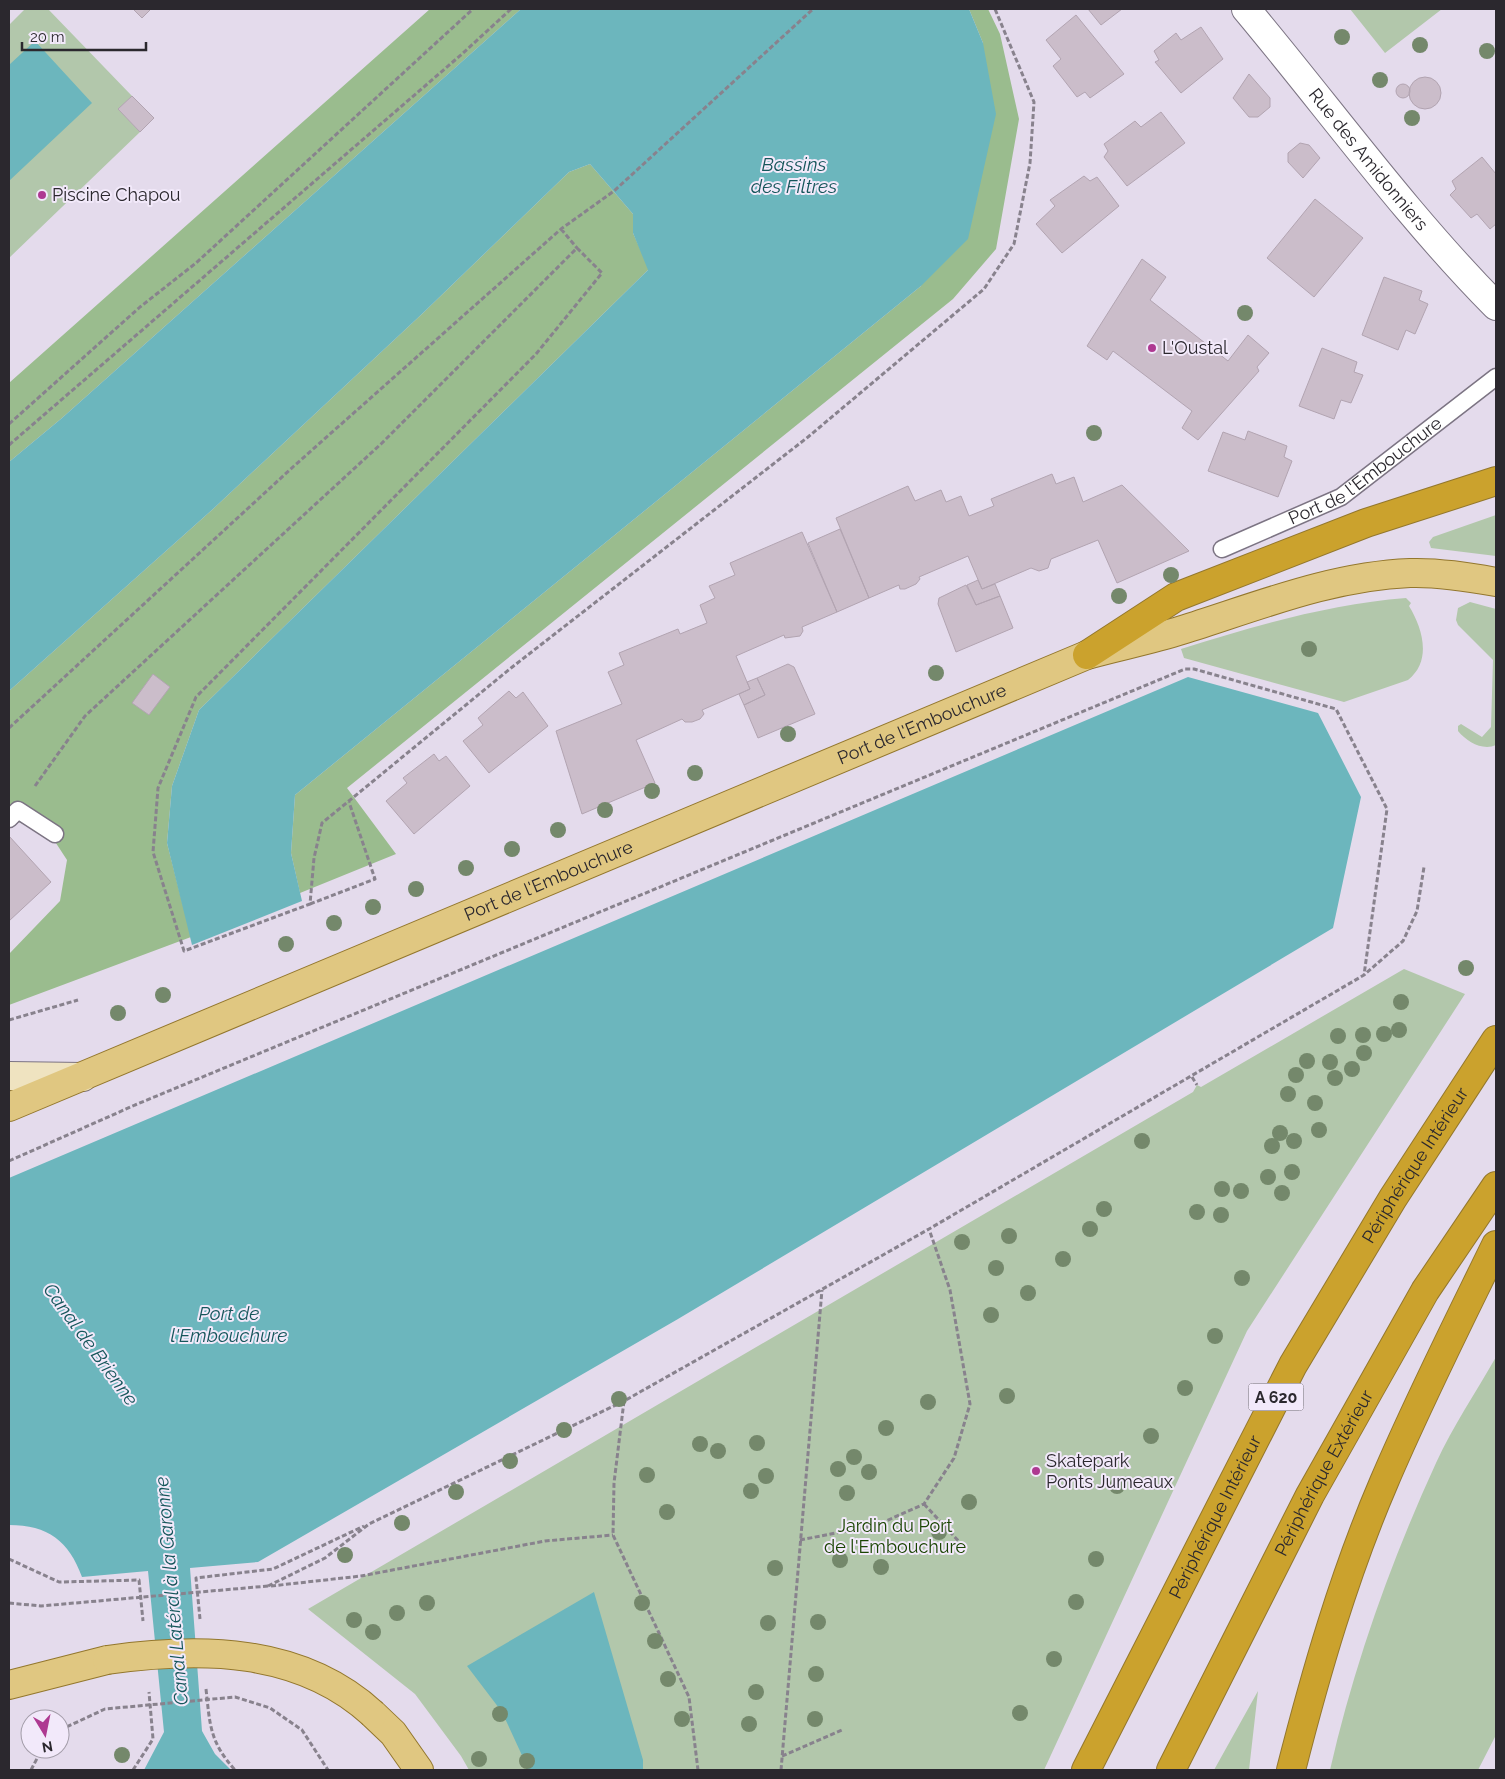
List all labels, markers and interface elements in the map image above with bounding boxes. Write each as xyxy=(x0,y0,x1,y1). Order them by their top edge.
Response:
scale bar xyxy=(22,20,146,52)
text: 20 m xyxy=(30,28,65,46)
street label: Rue des Amidonniers xyxy=(1305,84,1433,235)
water label: Bassins des Filtres xyxy=(751,153,837,197)
place label: Piscine Chapou xyxy=(52,184,180,205)
marker: Piscine Chapou xyxy=(36,189,48,201)
place label: L'Oustal xyxy=(1162,337,1228,358)
marker: L'Oustal xyxy=(1146,342,1158,354)
street label: Port de l'Embouchure xyxy=(1285,412,1446,529)
street label: Port de l'Embouchure xyxy=(834,679,1010,768)
street label: Port de l'Embouchure xyxy=(461,836,636,925)
street label: Périphérique Intérieur xyxy=(1357,1083,1473,1247)
water label: Canal de Brienne xyxy=(39,1279,143,1409)
water label: Port de l'Embouchure xyxy=(171,1302,287,1346)
road number: A 620 xyxy=(1248,1384,1304,1410)
street label: Périphérique Extérieur xyxy=(1270,1386,1377,1559)
street label: Périphérique Intérieur xyxy=(1164,1431,1266,1602)
place label: Skatepark Ponts Jumeaux xyxy=(1046,1450,1173,1492)
marker: Skatepark Ponts Jumeaux xyxy=(1030,1465,1042,1477)
water label: Canal Latéral à la Garonne xyxy=(150,1476,192,1706)
park label: Jardin du Port de l'Embouchure xyxy=(824,1515,966,1557)
north arrow xyxy=(20,1709,70,1759)
text: N xyxy=(41,1738,54,1756)

